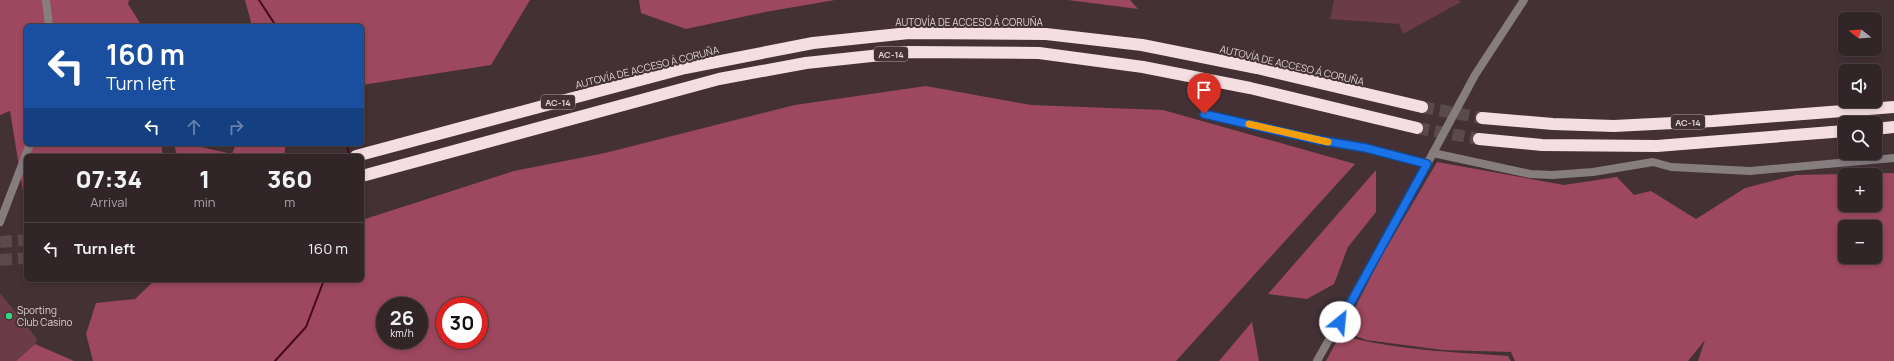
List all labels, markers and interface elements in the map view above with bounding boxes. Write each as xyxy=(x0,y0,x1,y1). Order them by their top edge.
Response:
north arrow xyxy=(1838,12,1882,56)
map controls xyxy=(1838,12,1882,264)
street label: AUTOVÍA DE ACCESO Á CORUÑA xyxy=(895,15,1044,29)
text: 160 m xyxy=(106,35,185,73)
icon: left xyxy=(40,40,92,92)
street label: AUTOVÍA DE ACCESO Á CORUÑA xyxy=(574,42,721,92)
street label: AUTOVÍA DE ACCESO Á CORUÑA xyxy=(1218,42,1366,89)
road number: AC-14 xyxy=(874,47,908,61)
button: sound xyxy=(1838,64,1882,108)
text: Turn left xyxy=(106,71,176,95)
pin xyxy=(1187,73,1221,114)
icon: arrive xyxy=(1193,79,1215,101)
road number: AC-14 xyxy=(541,95,575,109)
road number: AC-14 xyxy=(1671,115,1705,129)
icon: left xyxy=(141,116,163,138)
icon: ahead xyxy=(183,116,205,138)
icon: right xyxy=(225,116,247,138)
button: search xyxy=(1838,116,1882,160)
text: 07:34 xyxy=(76,162,142,195)
text: 1 xyxy=(199,162,210,195)
text: 360 xyxy=(267,162,312,195)
button: + xyxy=(1838,168,1882,212)
text: Arrival xyxy=(90,193,127,211)
text: min xyxy=(194,193,216,211)
text: m xyxy=(284,193,295,211)
button: − xyxy=(1838,220,1882,264)
icon: left xyxy=(40,238,62,260)
text: Turn left xyxy=(74,238,136,259)
text: 160 m xyxy=(308,238,348,259)
speed limit sign: 30 xyxy=(436,297,488,349)
position arrow xyxy=(1319,301,1361,343)
place label: Sporting Club Casino xyxy=(17,303,73,329)
text: 26 xyxy=(390,304,414,331)
marker: Sporting Club Casino xyxy=(4,311,14,321)
text: km/h xyxy=(390,326,414,340)

